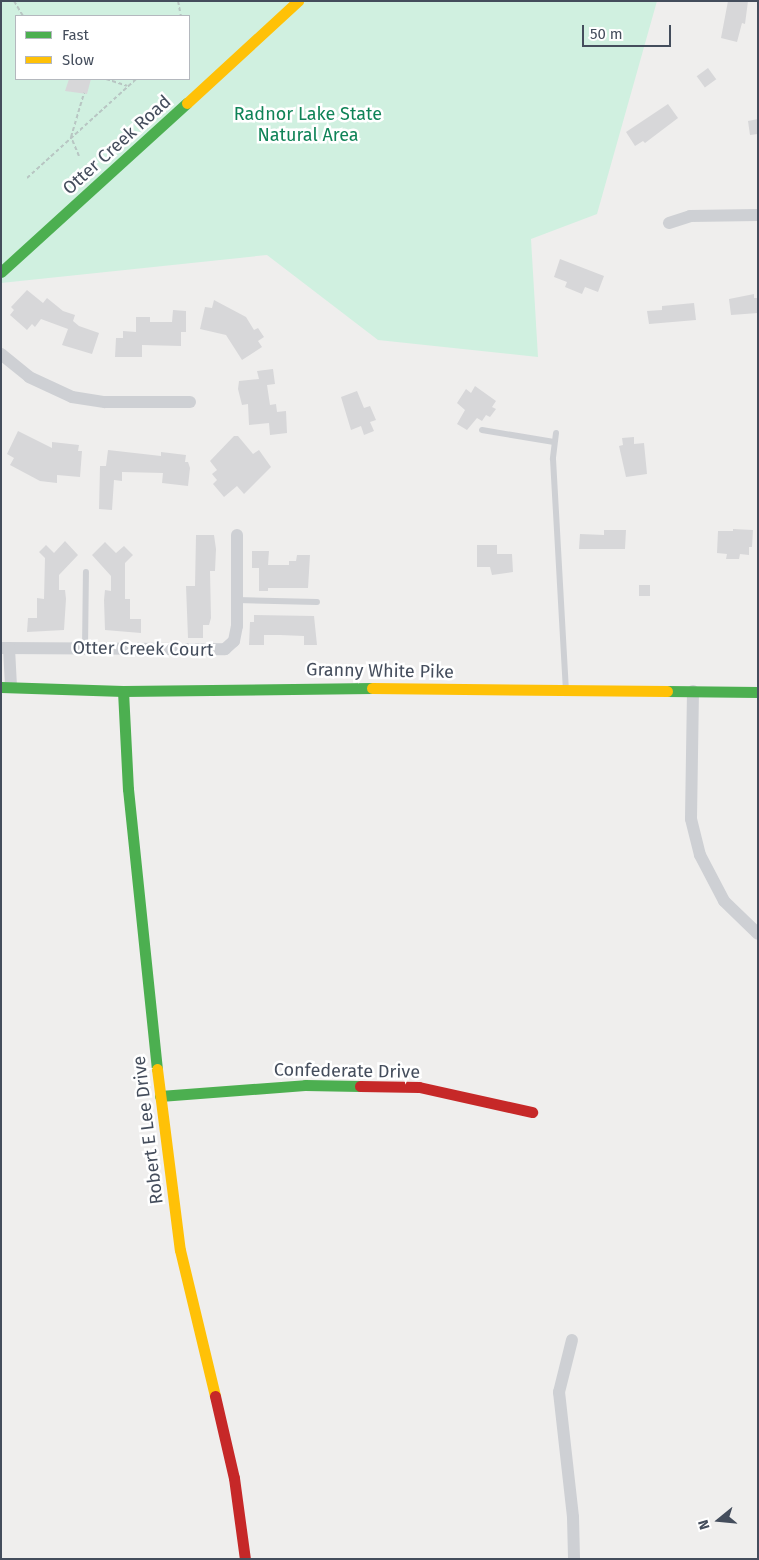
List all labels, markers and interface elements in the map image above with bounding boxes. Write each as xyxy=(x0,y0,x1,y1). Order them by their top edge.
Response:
legend xyxy=(15,15,190,80)
scale bar xyxy=(584,15,673,47)
text: 50 m xyxy=(590,25,623,43)
text: Fast xyxy=(62,26,89,44)
text: Slow xyxy=(62,51,94,69)
street label: Otter Creek Road xyxy=(58,91,176,199)
park label: Radnor Lake State Natural Area xyxy=(234,104,382,146)
street label: Otter Creek Court xyxy=(72,637,214,661)
street label: Granny White Pike xyxy=(306,659,454,683)
street label: Robert E Lee Drive xyxy=(128,1055,168,1205)
street label: Confederate Drive xyxy=(274,1059,420,1083)
north arrow xyxy=(694,1495,744,1545)
text: N xyxy=(695,1518,714,1531)

